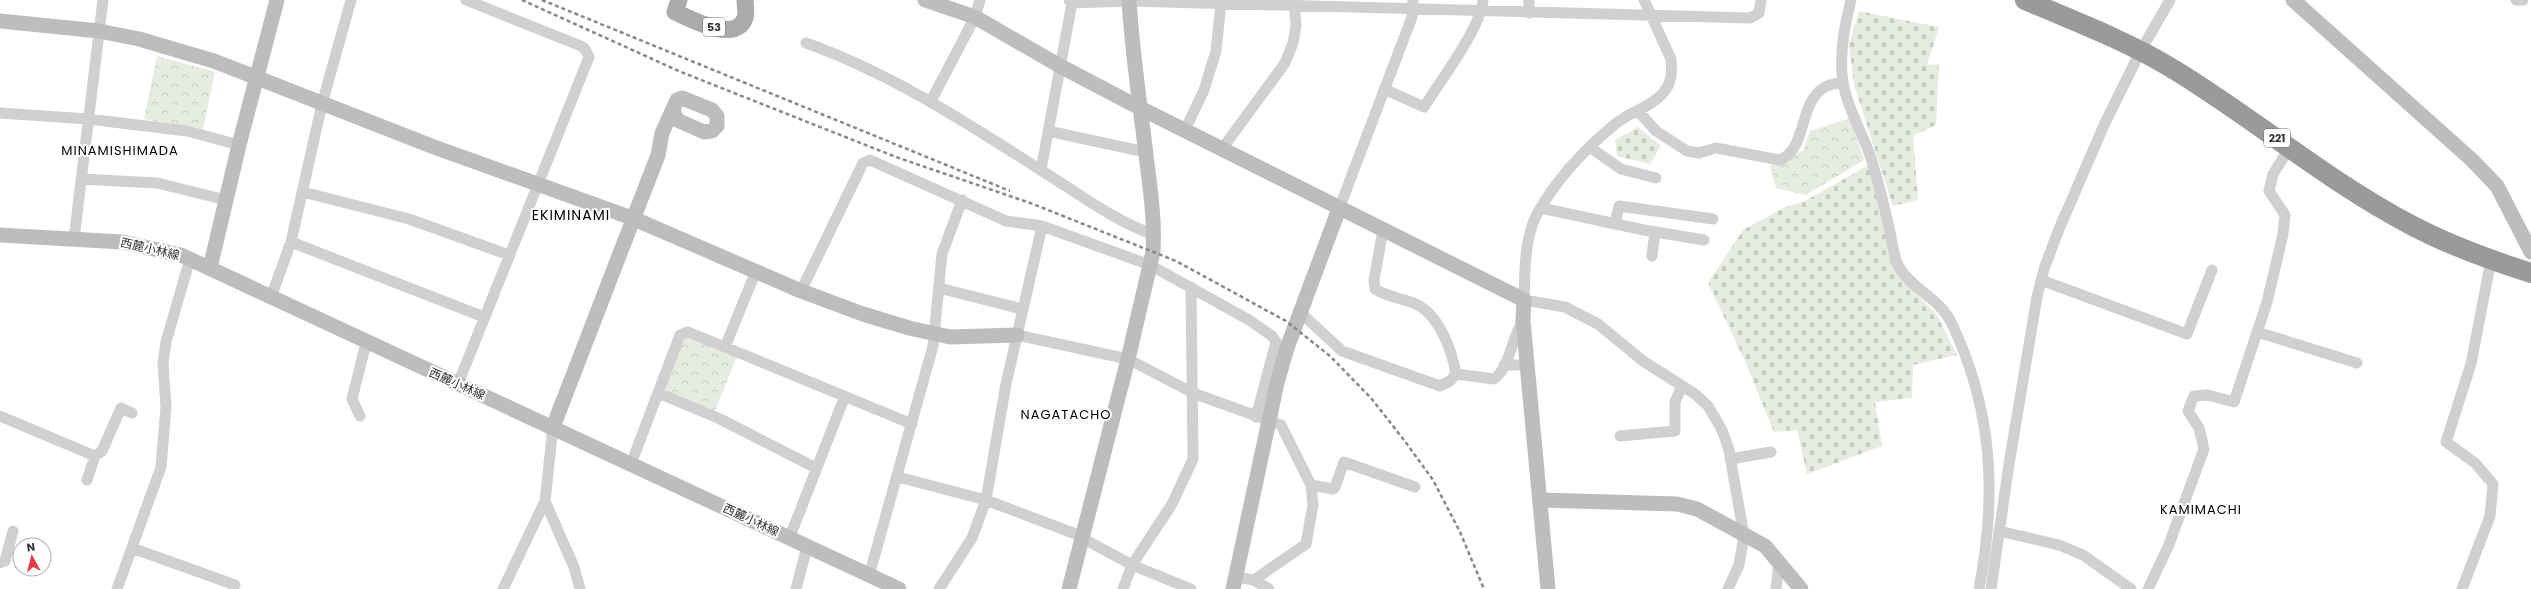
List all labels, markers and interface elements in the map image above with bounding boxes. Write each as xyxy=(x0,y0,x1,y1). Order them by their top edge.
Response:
road number: 53 xyxy=(703,18,725,36)
road number: 221 xyxy=(2264,129,2290,147)
district label: MINAMISHIMADA xyxy=(61,141,179,160)
district label: EKIMINAMI xyxy=(532,205,610,225)
street label: 西麓小林線 xyxy=(119,233,181,264)
street label: 西麓小林線 xyxy=(426,364,488,404)
district label: NAGATACHO xyxy=(1021,405,1111,424)
street label: 西麓小林線 xyxy=(720,499,782,540)
district label: KAMIMACHI xyxy=(2160,500,2242,519)
north arrow xyxy=(12,537,52,577)
text: N xyxy=(26,539,36,556)

